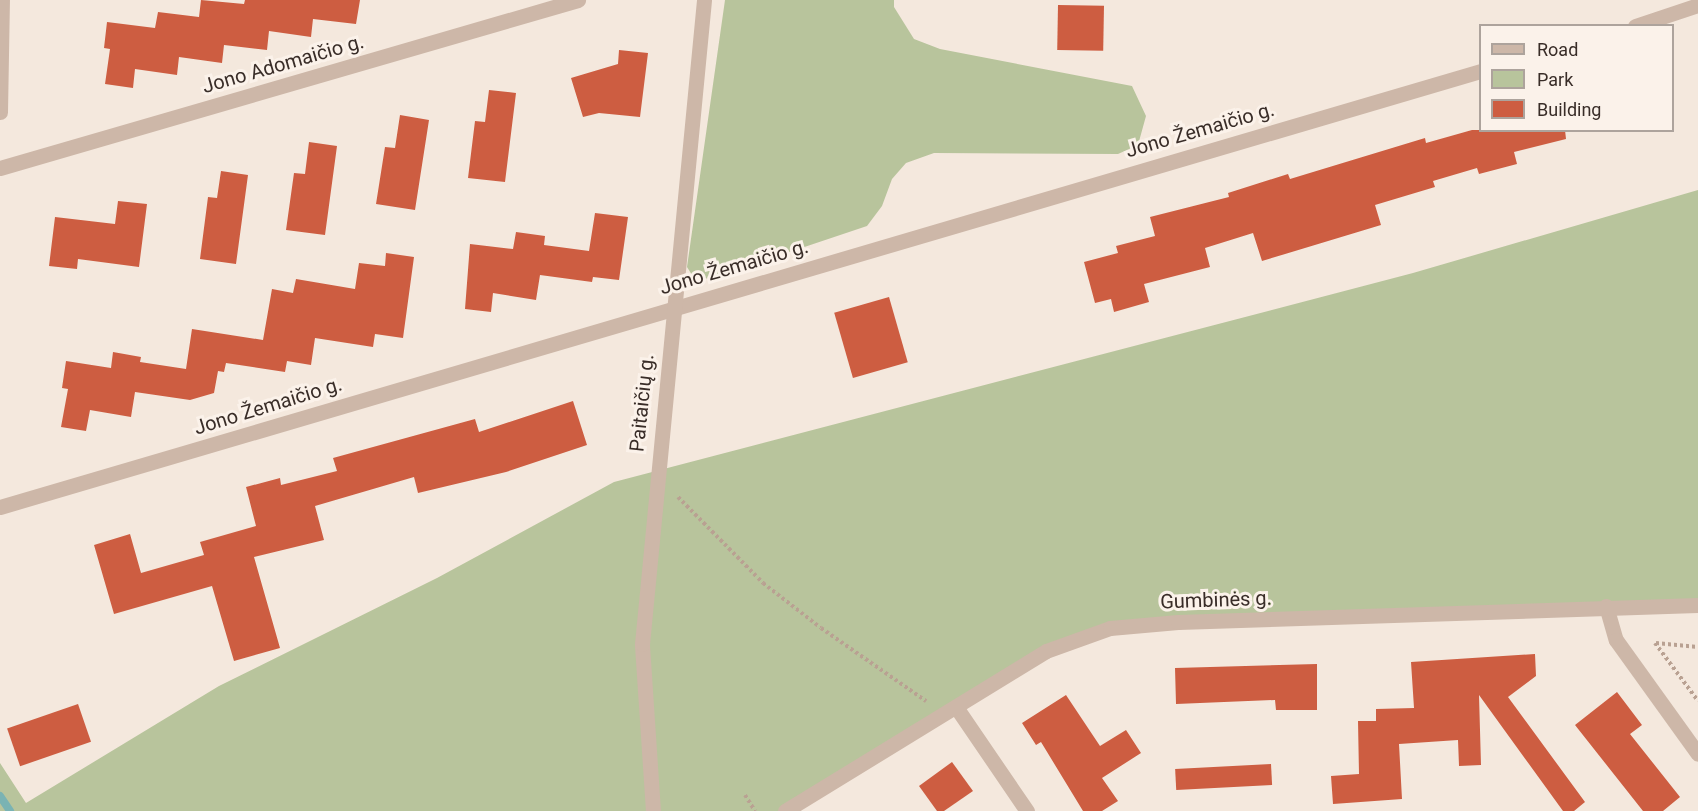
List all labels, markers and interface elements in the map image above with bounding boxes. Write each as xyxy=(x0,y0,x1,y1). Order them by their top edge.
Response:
legend xyxy=(1479,24,1674,132)
street label: Jono Adomaičio g. xyxy=(199,29,367,99)
text: Road xyxy=(1537,39,1578,60)
text: Park xyxy=(1537,69,1573,90)
street label: Jono Žemaičio g. xyxy=(1123,97,1277,163)
text: Building xyxy=(1537,99,1601,120)
street label: Jono Žemaičio g. xyxy=(657,234,811,300)
street label: Paitaičių g. xyxy=(625,353,659,453)
street label: Jono Žemaičio g. xyxy=(191,372,345,440)
street label: Gumbinės g. xyxy=(1160,586,1272,614)

